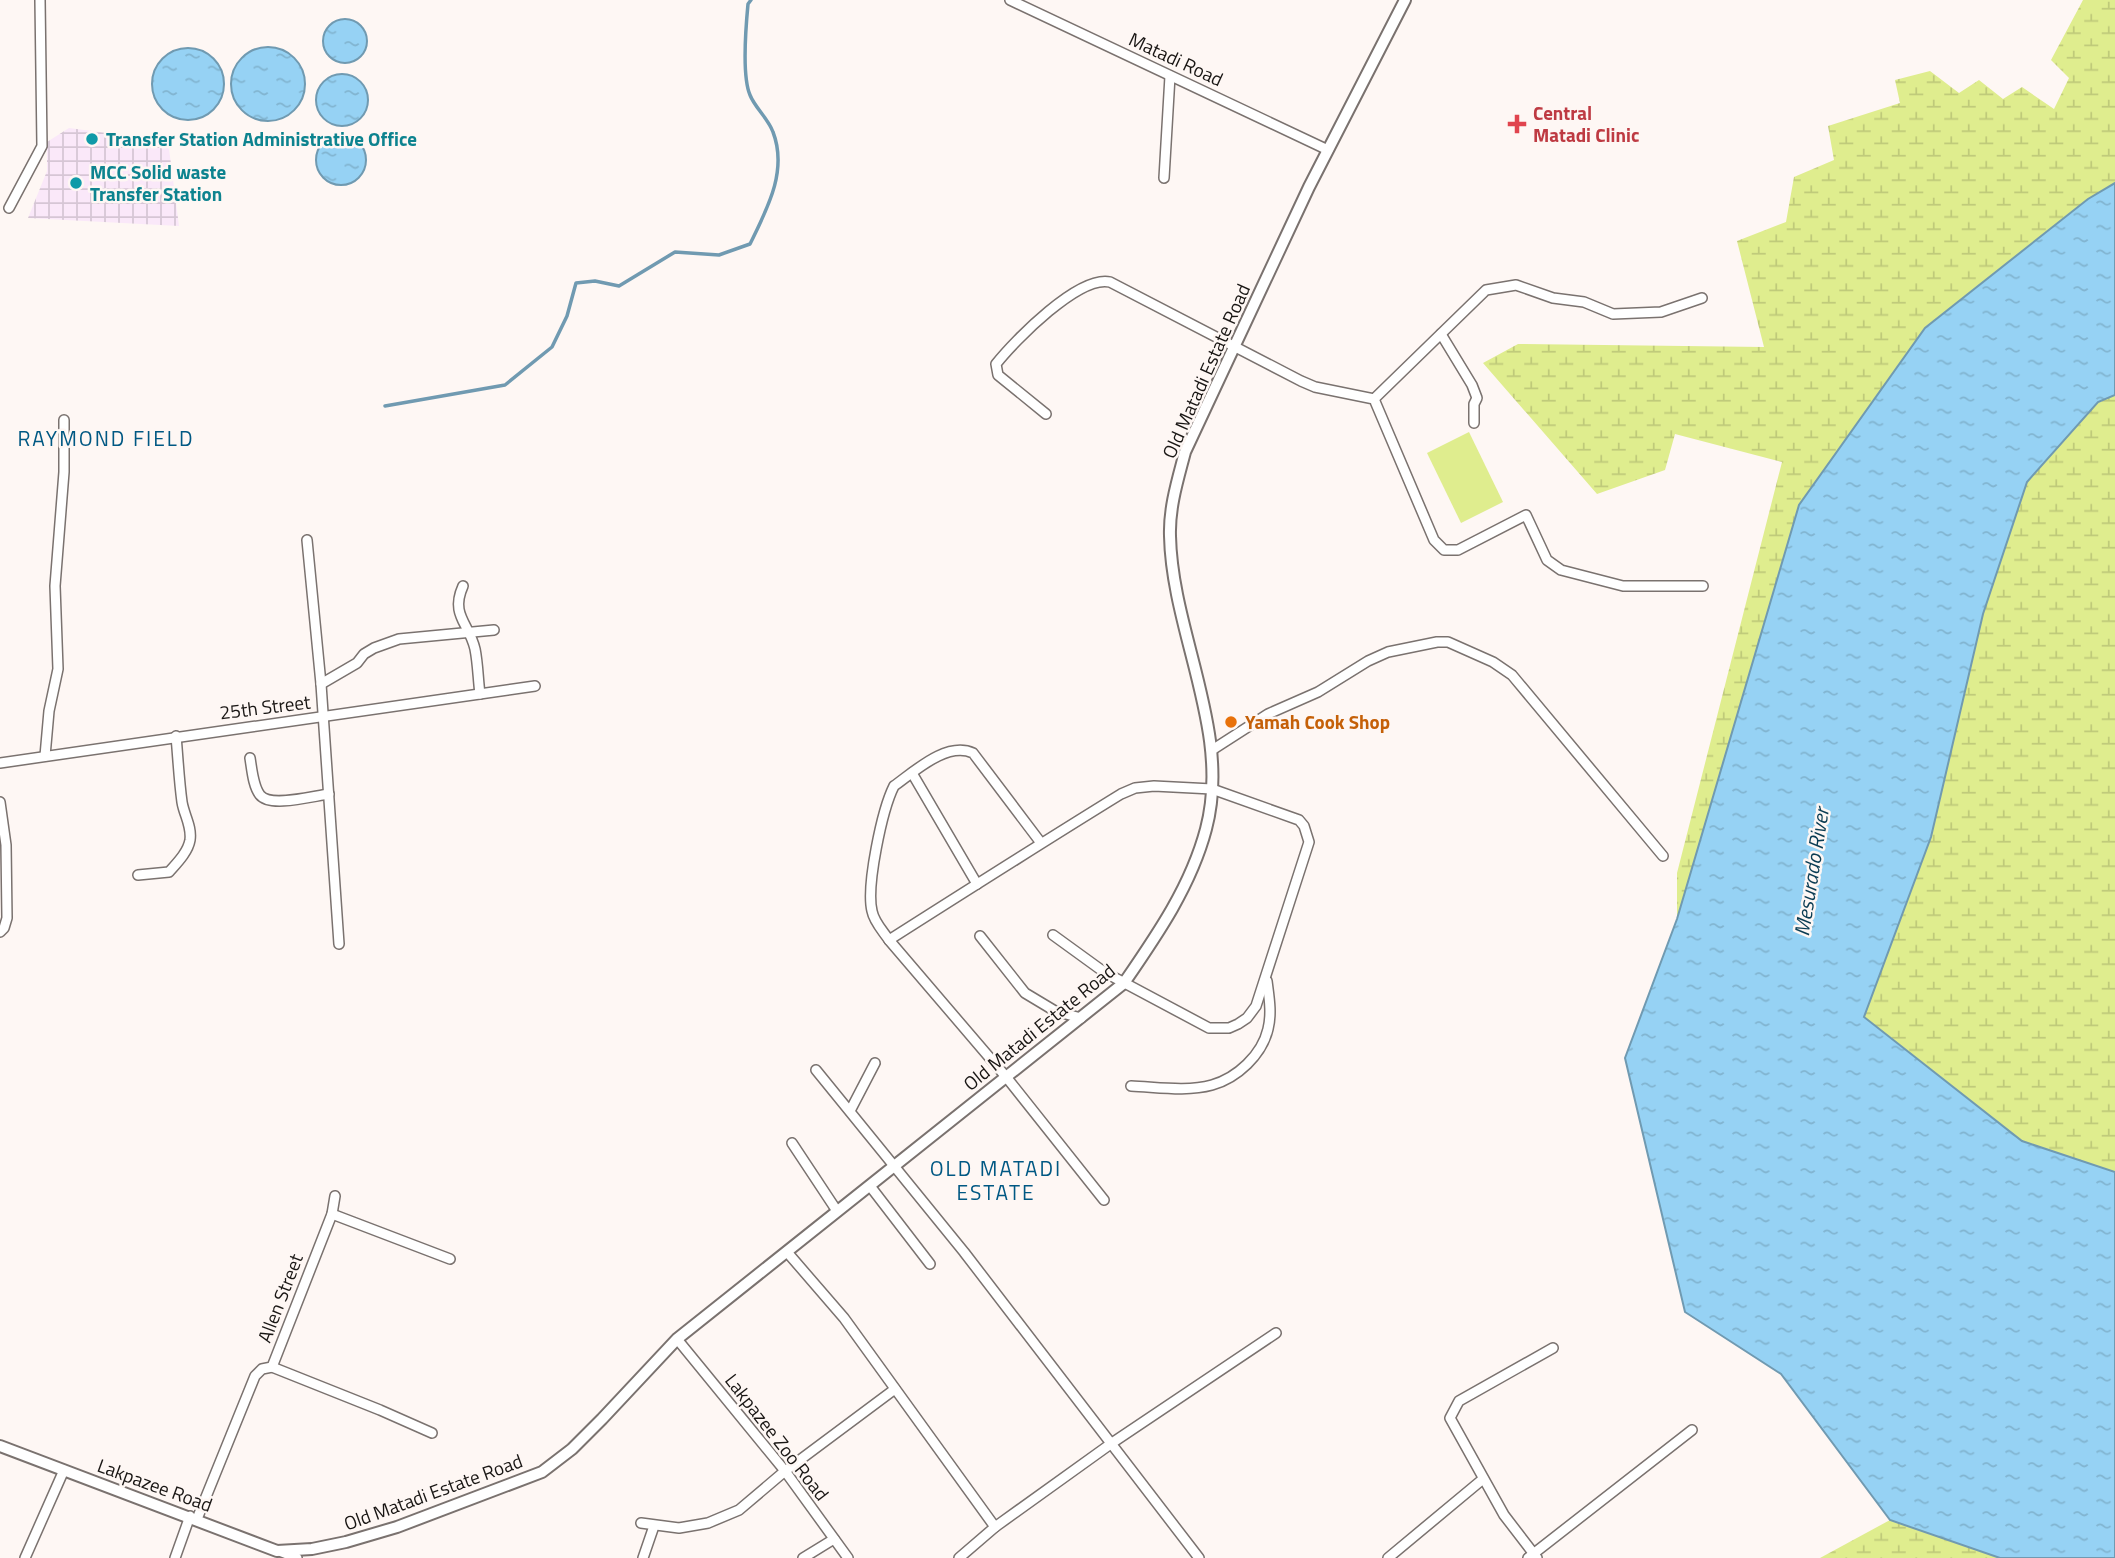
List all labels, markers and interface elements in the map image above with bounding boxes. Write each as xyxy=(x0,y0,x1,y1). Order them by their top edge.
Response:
street label: Matadi Road xyxy=(1124,24,1228,93)
place label: Central Matadi Clinic xyxy=(1533,98,1639,149)
marker: Central Matadi Clinic xyxy=(1507,114,1527,134)
place label: Transfer Station Administrative Office xyxy=(106,124,417,153)
marker: Transfer Station Administrative Office xyxy=(84,131,100,147)
place label: MCC Solid waste Transfer Station xyxy=(90,157,226,208)
marker: MCC Solid waste Transfer Station xyxy=(68,175,84,191)
street label: Old Matadi Estate Road xyxy=(1154,279,1257,463)
district label: RAYMOND FIELD xyxy=(18,422,194,454)
street label: 25th Street xyxy=(218,687,312,726)
place label: Yamah Cook Shop xyxy=(1245,707,1390,736)
marker: Yamah Cook Shop xyxy=(1223,714,1239,730)
water label: Mesurado River xyxy=(1785,803,1837,938)
street label: Old Matadi Estate Road xyxy=(956,956,1121,1097)
district label: OLD MATADI ESTATE xyxy=(930,1152,1062,1208)
street label: Allen Street xyxy=(249,1249,310,1346)
street label: Lakpazee Zoo Road xyxy=(718,1367,836,1507)
street label: Old Matadi Estate Road xyxy=(339,1446,526,1537)
street label: Lakpazee Road xyxy=(94,1450,217,1519)

